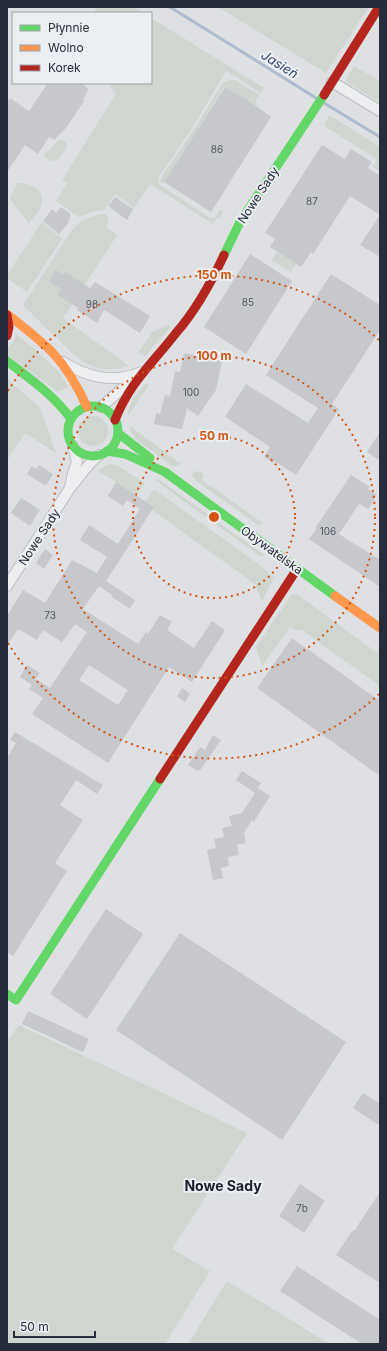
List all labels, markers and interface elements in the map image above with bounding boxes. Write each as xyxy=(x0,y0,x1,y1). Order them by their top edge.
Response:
legend xyxy=(12,12,152,84)
text: Płynnie xyxy=(48,20,89,35)
text: Wolno xyxy=(48,40,84,55)
water label: Jasień xyxy=(259,46,302,82)
text: Korek xyxy=(48,60,81,75)
house number: 86 xyxy=(211,143,223,155)
street label: Nowe Sady xyxy=(234,164,282,226)
house number: 87 xyxy=(306,195,318,207)
text: 150 m xyxy=(197,267,231,282)
house number: 85 xyxy=(242,296,254,308)
house number: 98 xyxy=(86,298,98,310)
text: 100 m xyxy=(196,348,232,363)
house number: 100 xyxy=(183,386,199,398)
text: 50 m xyxy=(199,428,229,443)
street label: Nowe Sady xyxy=(15,506,63,568)
centre of rings xyxy=(207,510,221,524)
street label: Obywatelska xyxy=(238,522,306,578)
house number: 106 xyxy=(320,525,336,537)
house number: 73 xyxy=(44,609,56,621)
district label: Nowe Sady xyxy=(184,1177,262,1194)
house number: 7b xyxy=(296,1202,308,1214)
scale bar xyxy=(14,1313,95,1339)
text: 50 m xyxy=(20,1319,49,1334)

